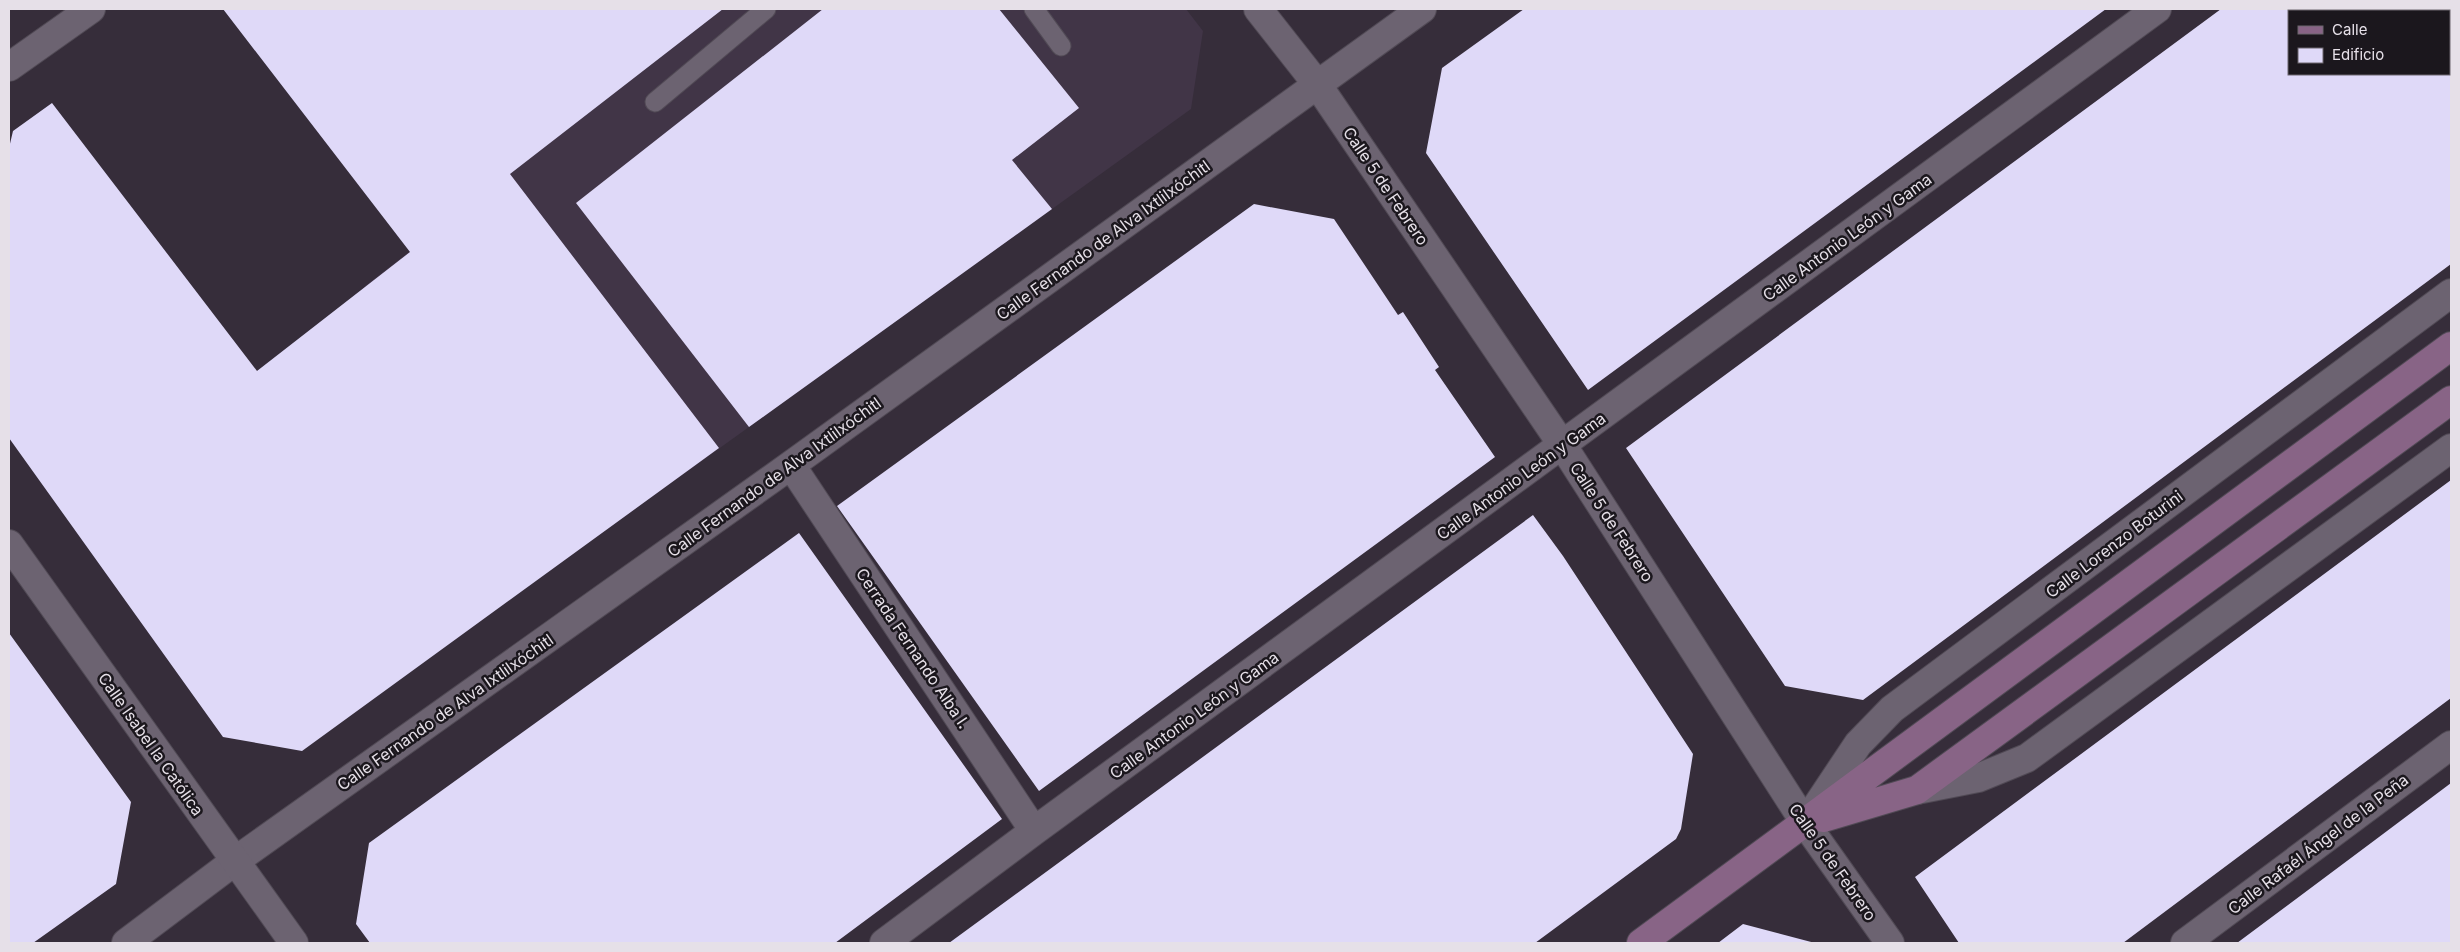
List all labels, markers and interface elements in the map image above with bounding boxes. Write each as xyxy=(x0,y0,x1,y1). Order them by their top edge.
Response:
legend xyxy=(2288,10,2450,75)
text: Calle xyxy=(2332,20,2367,39)
text: Edificio xyxy=(2332,45,2384,64)
street label: Calle 5 de Febrero xyxy=(1339,123,1433,249)
street label: Calle Fernando de Alva Ixtlilxóchitl xyxy=(992,156,1214,324)
street label: Calle Antonio León y Gama xyxy=(1759,169,1935,305)
street label: Calle Fernando de Alva Ixtlilxóchitl xyxy=(663,393,885,561)
street label: Calle Antonio León y Gama xyxy=(1433,408,1609,544)
street label: Calle 5 de Febrero xyxy=(1566,458,1658,586)
street label: Calle Lorenzo Boturini xyxy=(2042,486,2186,602)
street label: Cerrada Fernando Alba I. xyxy=(852,564,974,732)
street label: Calle Fernando de Alva Ixtlilxóchitl xyxy=(333,629,557,795)
street label: Calle Antonio León y Gama xyxy=(1106,647,1282,783)
street label: Calle Isabel la Católica xyxy=(94,669,208,819)
street label: Calle Rafaél Ángel de la Peña xyxy=(2224,770,2412,918)
street label: Calle 5 de Febrero xyxy=(1785,800,1881,924)

